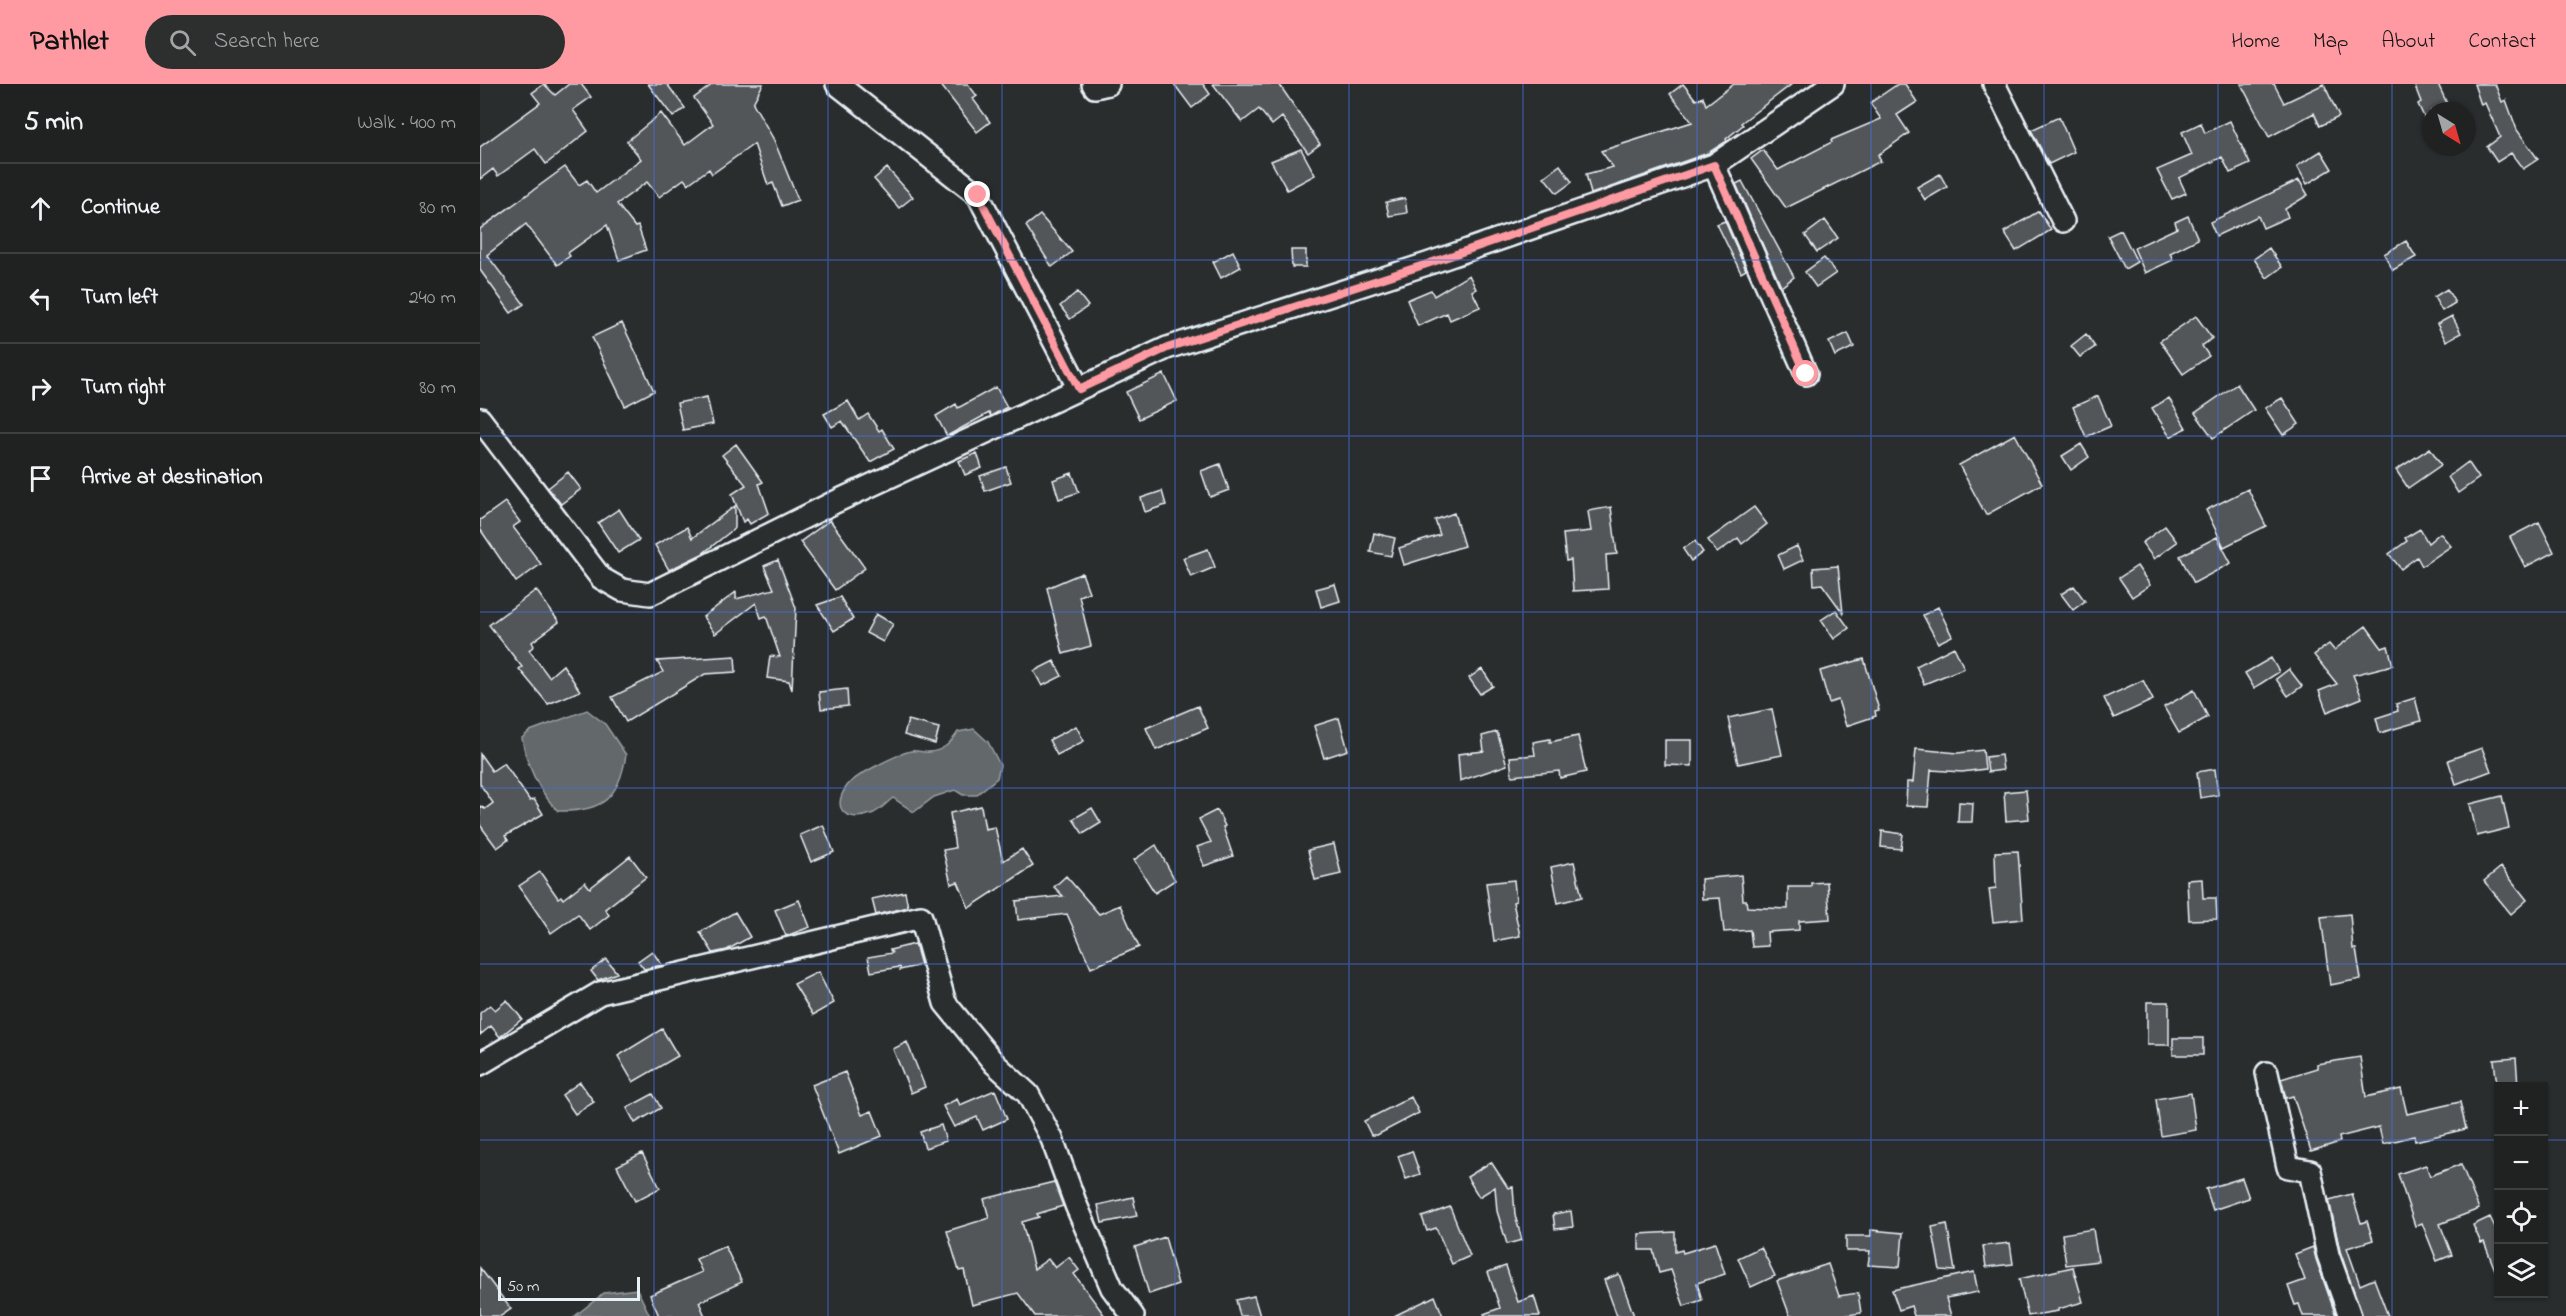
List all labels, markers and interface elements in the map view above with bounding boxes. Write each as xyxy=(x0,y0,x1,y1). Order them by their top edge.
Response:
search box xyxy=(145,15,565,69)
text: Pathlet xyxy=(30,22,109,63)
icon: search xyxy=(166,26,199,59)
text: Search here xyxy=(214,26,319,58)
text: Home xyxy=(2231,27,2280,57)
text: Map xyxy=(2313,27,2348,57)
text: About xyxy=(2381,27,2435,57)
text: Contact xyxy=(2468,27,2536,57)
north arrow xyxy=(2422,102,2476,156)
text: 5 min xyxy=(24,104,83,142)
text: Walk · 400 m xyxy=(357,109,456,138)
route end xyxy=(964,181,990,207)
icon: ahead xyxy=(24,192,57,225)
text: Continue xyxy=(81,192,160,224)
text: 80 m xyxy=(419,194,456,223)
icon: left xyxy=(24,282,57,315)
text: Turn left xyxy=(81,282,158,314)
text: 240 m xyxy=(409,284,456,313)
route start xyxy=(1792,360,1818,386)
icon: right xyxy=(24,372,57,405)
text: Turn right xyxy=(81,372,166,404)
text: 80 m xyxy=(419,374,456,403)
icon: arrive xyxy=(24,462,57,495)
text: Arrive at destination xyxy=(81,462,263,494)
map controls xyxy=(2494,1082,2548,1298)
button: + xyxy=(2494,1082,2548,1136)
button: − xyxy=(2494,1136,2548,1190)
button: locate xyxy=(2494,1190,2548,1244)
button: layers xyxy=(2494,1244,2548,1298)
scale bar xyxy=(498,1274,640,1302)
text: 50 m xyxy=(507,1275,539,1299)

